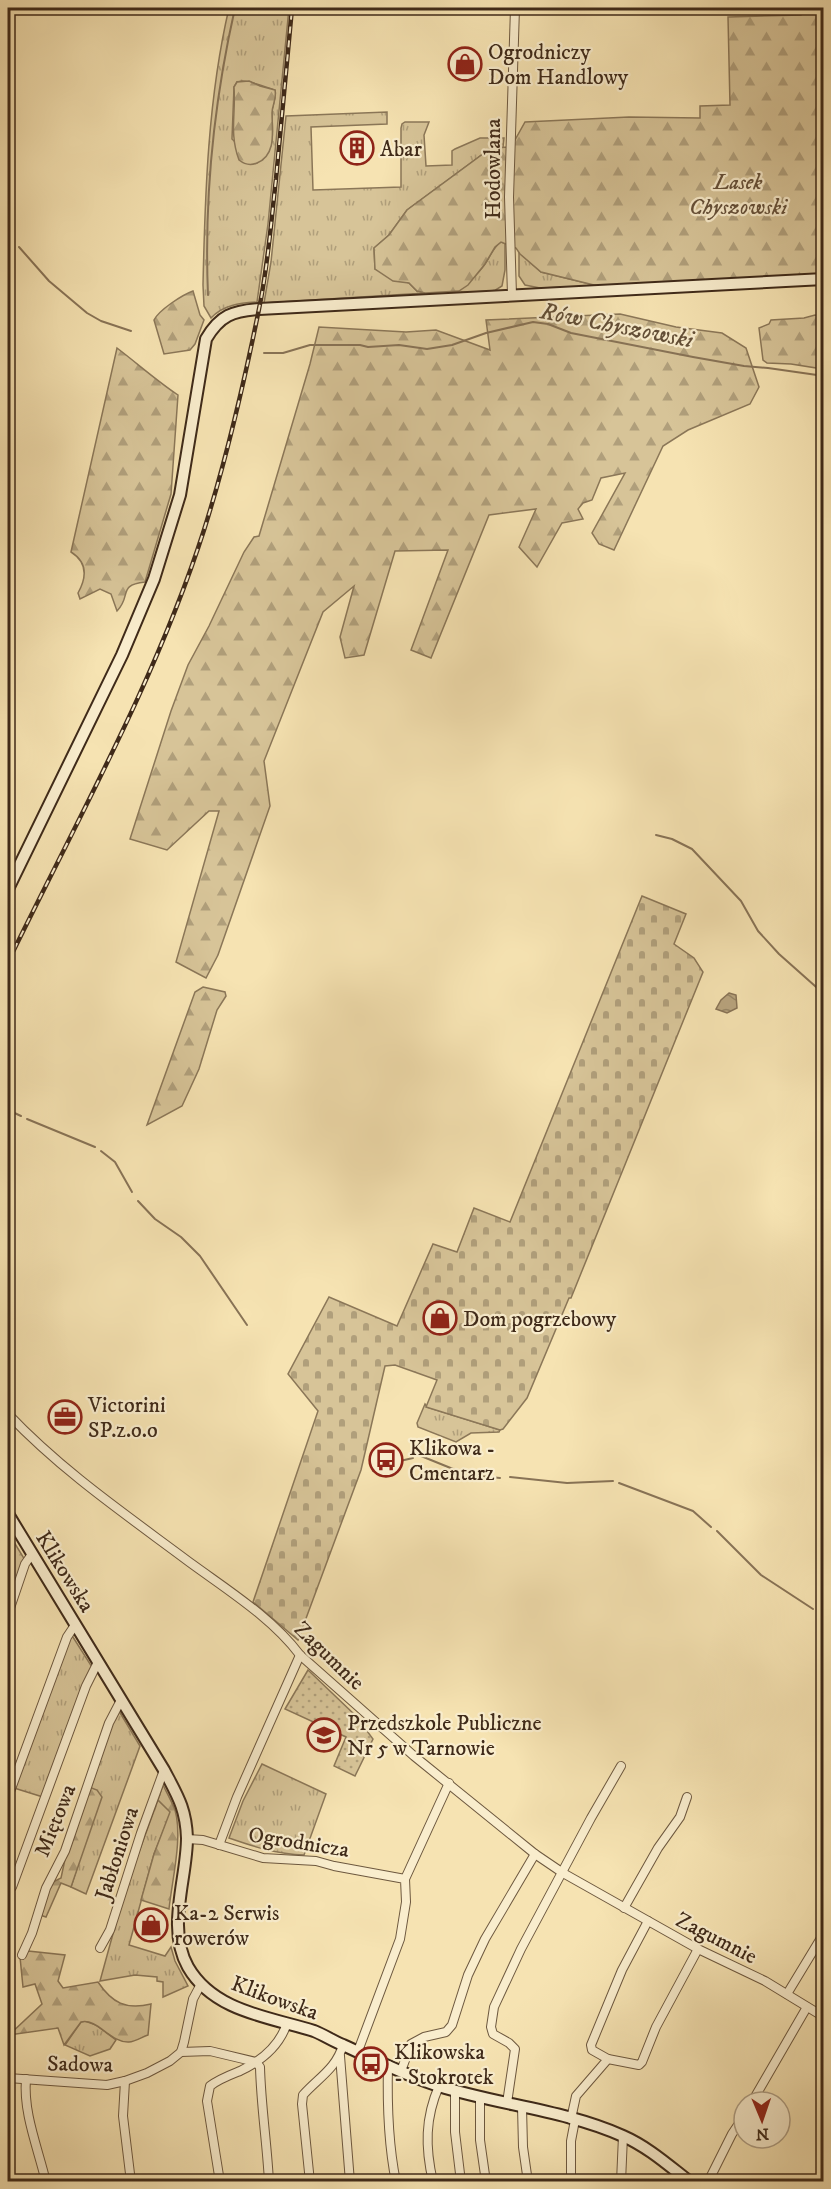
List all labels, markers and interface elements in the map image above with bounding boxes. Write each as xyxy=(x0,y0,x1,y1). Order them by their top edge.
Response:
place label: Ogrodniczy Dom Handlowy xyxy=(488,39,629,91)
shop icon: Ogrodniczy Dom Handlowy xyxy=(447,46,483,82)
street label: Hodowlana xyxy=(480,118,507,219)
building icon: Abar xyxy=(339,130,375,166)
place label: Abar xyxy=(380,136,423,163)
park label: Lasek Chyszowski xyxy=(689,169,788,221)
water label: Rów Chyszowski xyxy=(537,296,697,356)
shop icon: Dom pogrzebowy xyxy=(422,1300,458,1336)
place label: Dom pogrzebowy xyxy=(463,1306,617,1333)
place label: Victorini SP.z.o.o xyxy=(87,1392,166,1444)
office icon: Victorini SP.z.o.o xyxy=(47,1399,83,1435)
place label: Klikowa - Cmentarz xyxy=(409,1435,495,1487)
bus stop icon: Klikowa - Cmentarz xyxy=(368,1442,404,1478)
street label: Klikowska xyxy=(29,1526,101,1618)
street label: Zagumnie xyxy=(288,1616,370,1696)
place label: Przedszkole Publiczne Nr 5 w Tarnowie xyxy=(347,1710,542,1762)
school or university icon: Przedszkole Publiczne Nr 5 w Tarnowie xyxy=(306,1717,342,1753)
street label: Miętowa xyxy=(29,1780,82,1861)
street label: Jabłoniowa xyxy=(89,1803,145,1905)
street label: Ogrodnicza xyxy=(246,1821,352,1864)
place label: Ka-2 Serwis rowerów xyxy=(174,1900,279,1952)
street label: Zagumnie xyxy=(671,1906,761,1970)
shop icon: Ka-2 Serwis rowerów xyxy=(133,1907,169,1943)
street label: Klikowska xyxy=(227,1970,322,2027)
place label: Klikowska - Stokrotek xyxy=(394,2039,494,2091)
bus stop icon: Klikowska - Stokrotek xyxy=(353,2046,389,2082)
street label: Sadowa xyxy=(47,2050,114,2079)
north arrow xyxy=(732,2090,792,2150)
text: N xyxy=(756,2124,769,2144)

